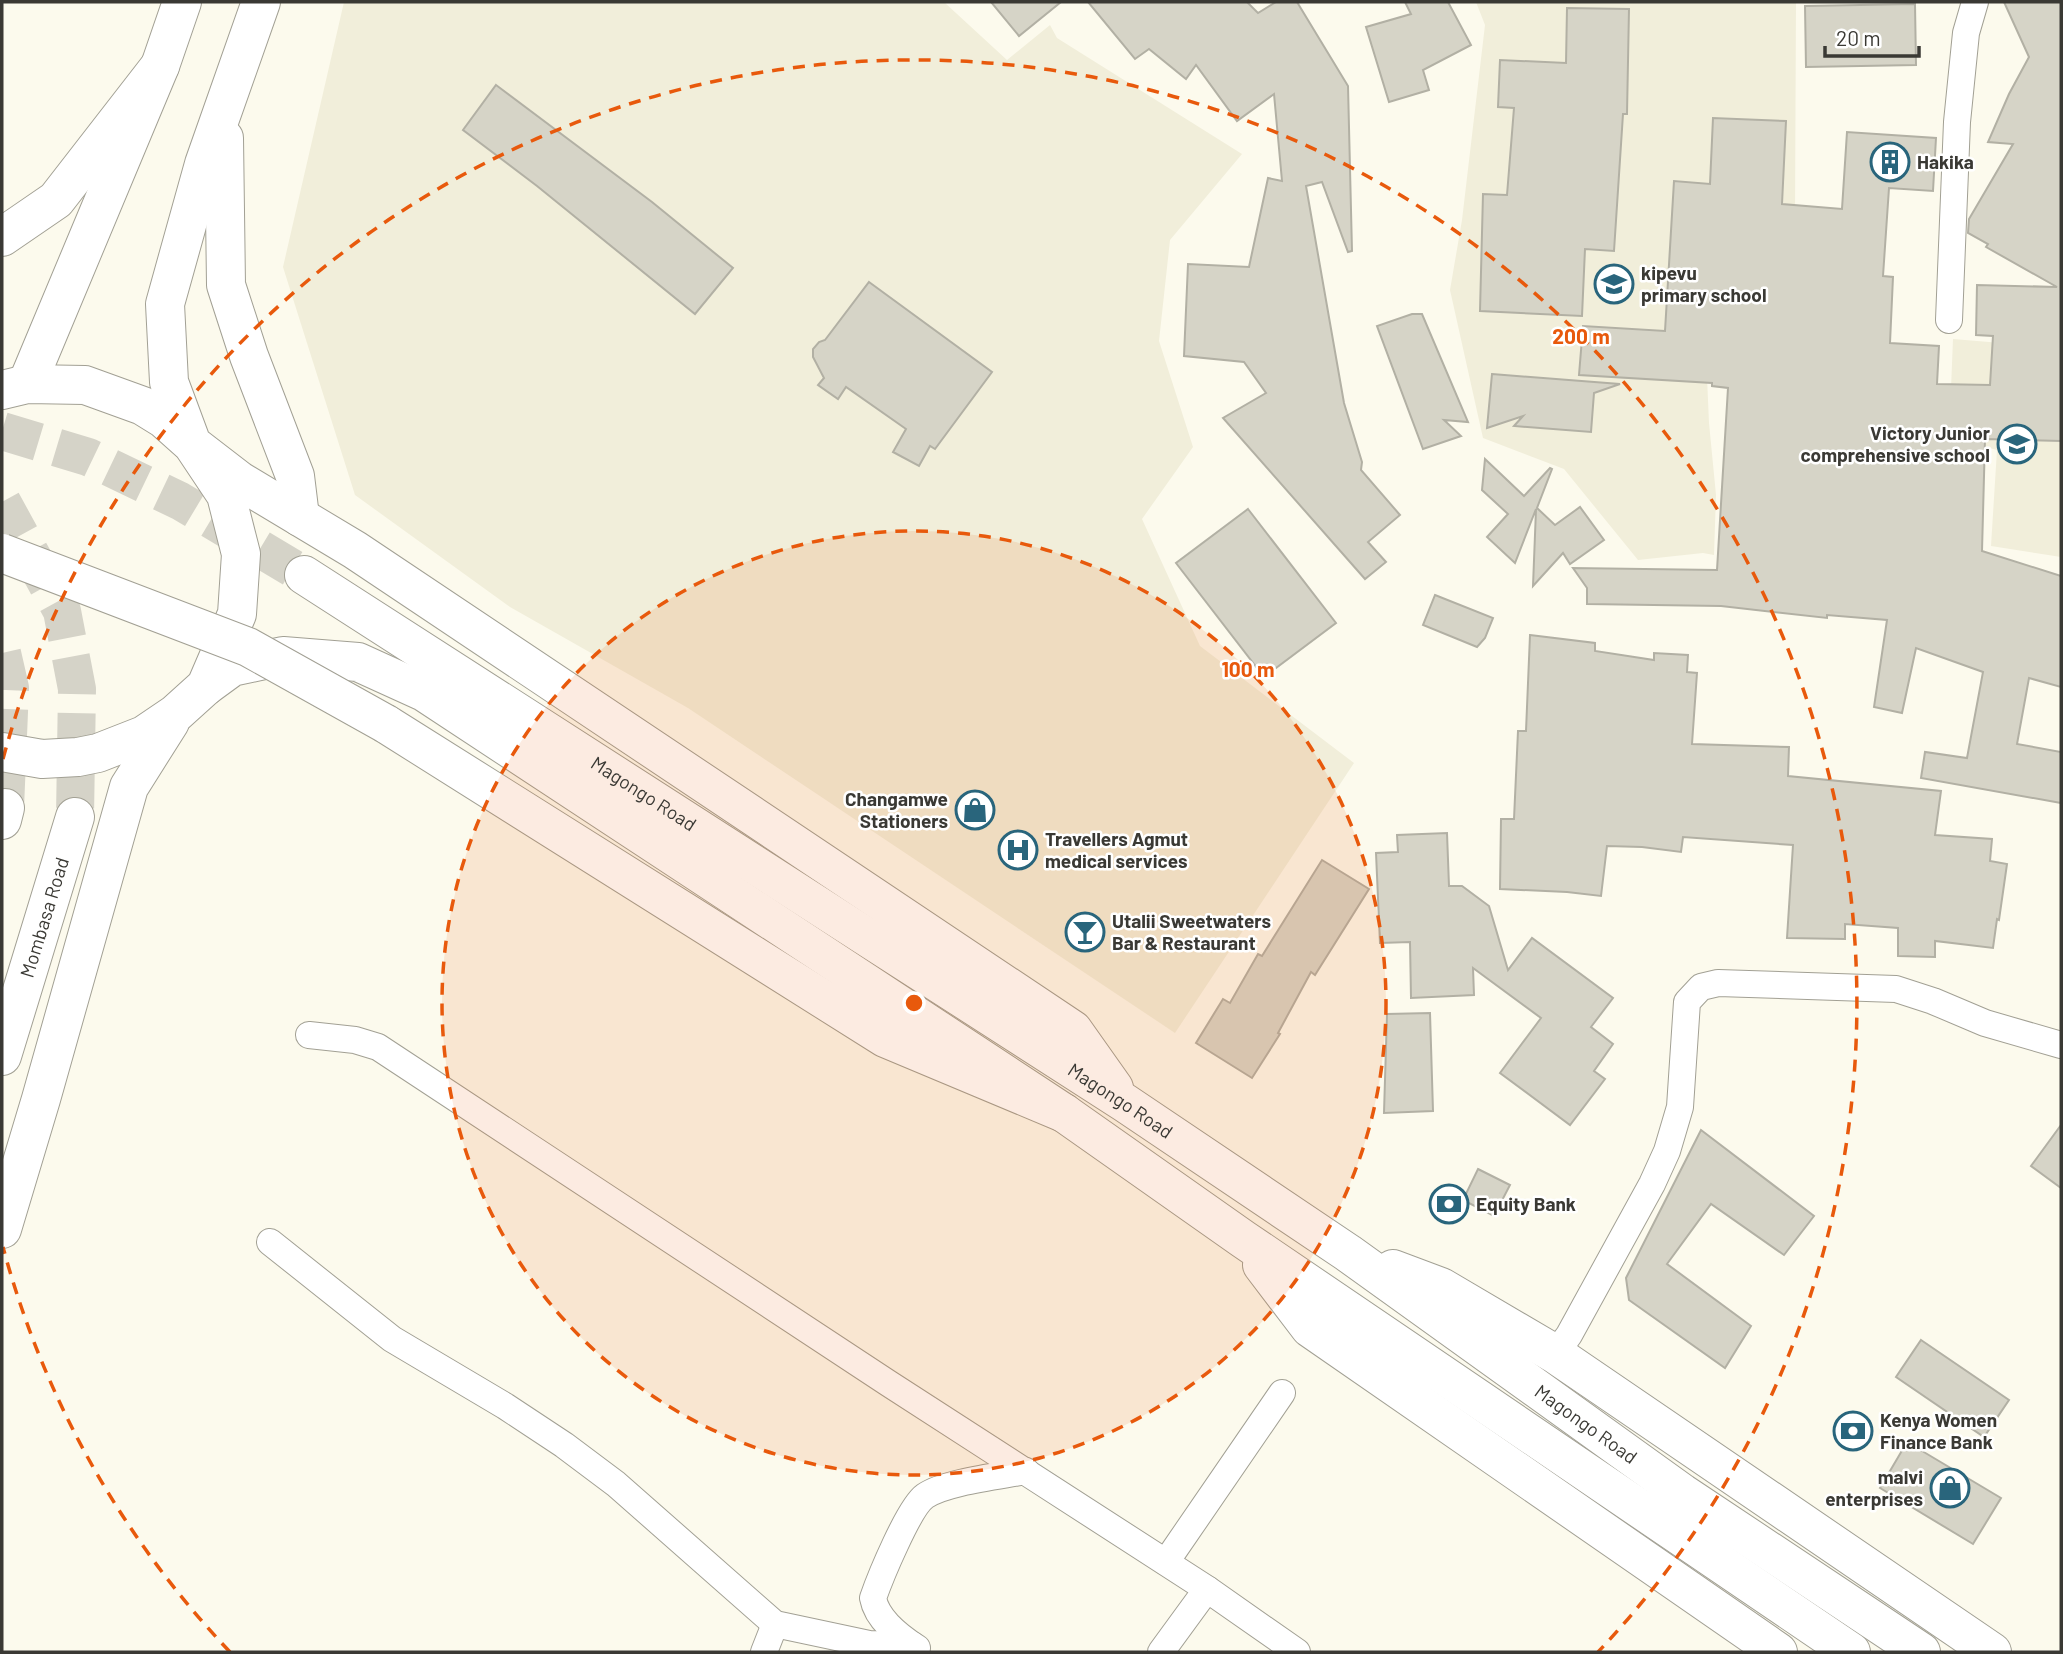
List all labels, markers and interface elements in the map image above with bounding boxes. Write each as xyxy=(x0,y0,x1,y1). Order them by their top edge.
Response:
scale bar xyxy=(1825,14,1920,58)
text: 20 m xyxy=(1836,25,1881,50)
building icon: Hakika xyxy=(1869,141,1911,183)
place label: Hakika xyxy=(1917,150,1974,173)
place label: kipevu primary school xyxy=(1641,261,1767,306)
school or university icon: kipevu primary school xyxy=(1593,263,1635,305)
text: 200 m xyxy=(1552,323,1610,348)
place label: Victory Junior comprehensive school xyxy=(1800,421,1991,466)
school or university icon: Victory Junior comprehensive school xyxy=(1996,423,2038,465)
text: 100 m xyxy=(1221,656,1275,681)
street label: Magongo Road xyxy=(587,751,701,835)
place label: Changamwe Stationers xyxy=(845,787,948,832)
shop icon: Changamwe Stationers xyxy=(954,789,996,831)
place label: Travellers Agmut medical services xyxy=(1045,827,1188,872)
hospital icon: Travellers Agmut medical services xyxy=(997,829,1039,871)
street label: Mombasa Road xyxy=(15,854,73,980)
place label: Utalii Sweetwaters Bar & Restaurant xyxy=(1112,909,1271,954)
bar icon: Utalii Sweetwaters Bar & Restaurant xyxy=(1064,911,1106,953)
centre of rings xyxy=(902,991,926,1015)
street label: Magongo Road xyxy=(1064,1058,1177,1143)
bank icon: Equity Bank xyxy=(1428,1183,1470,1225)
place label: Equity Bank xyxy=(1476,1192,1576,1215)
street label: Magongo Road xyxy=(1531,1379,1642,1468)
place label: Kenya Women Finance Bank xyxy=(1880,1408,1997,1453)
bank icon: Kenya Women Finance Bank xyxy=(1832,1410,1874,1452)
place label: malvi enterprises xyxy=(1825,1465,1923,1510)
shop icon: malvi enterprises xyxy=(1929,1467,1971,1509)

